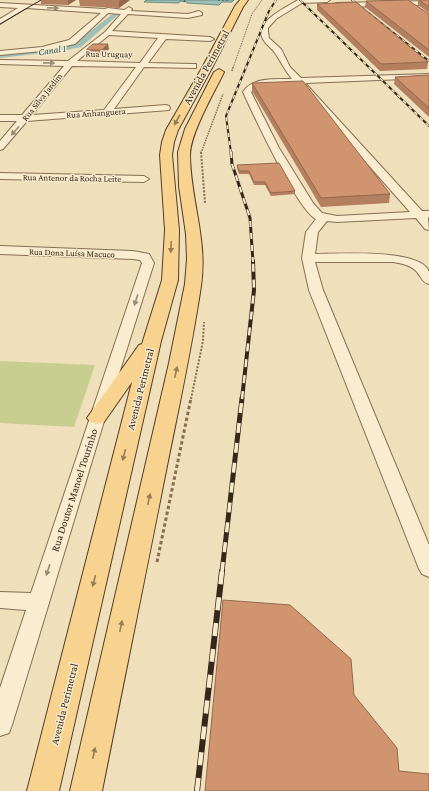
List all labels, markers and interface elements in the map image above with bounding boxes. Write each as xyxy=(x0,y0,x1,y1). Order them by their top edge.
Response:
one-way arrow xyxy=(47,4,59,11)
street label: Avenida Perimetral xyxy=(181,27,232,106)
water label: Canal 1 xyxy=(37,43,67,57)
street label: Rua Uruguay xyxy=(86,49,133,59)
one-way arrow xyxy=(43,60,56,66)
street label: Rua Silva Jardim xyxy=(20,71,64,123)
street label: Rua Anhanguera xyxy=(66,106,126,120)
one-way arrow xyxy=(174,114,181,125)
one-way arrow xyxy=(10,125,19,136)
street label: Rua Antenor da Rocha Leite xyxy=(23,172,121,184)
one-way arrow xyxy=(168,241,174,254)
street label: Rua Dona Luísa Macuco xyxy=(29,247,116,260)
one-way arrow xyxy=(133,294,139,306)
street label: Avenida Perimetral xyxy=(124,347,156,431)
one-way arrow xyxy=(174,365,180,378)
street label: Rua Doutor Manoel Tourinho xyxy=(48,426,100,553)
one-way arrow xyxy=(121,449,127,461)
one-way arrow xyxy=(146,493,152,505)
one-way arrow xyxy=(45,564,51,576)
one-way arrow xyxy=(90,575,96,588)
one-way arrow xyxy=(119,620,125,632)
street label: Avenida Perimetral xyxy=(48,662,80,746)
one-way arrow xyxy=(92,747,98,759)

